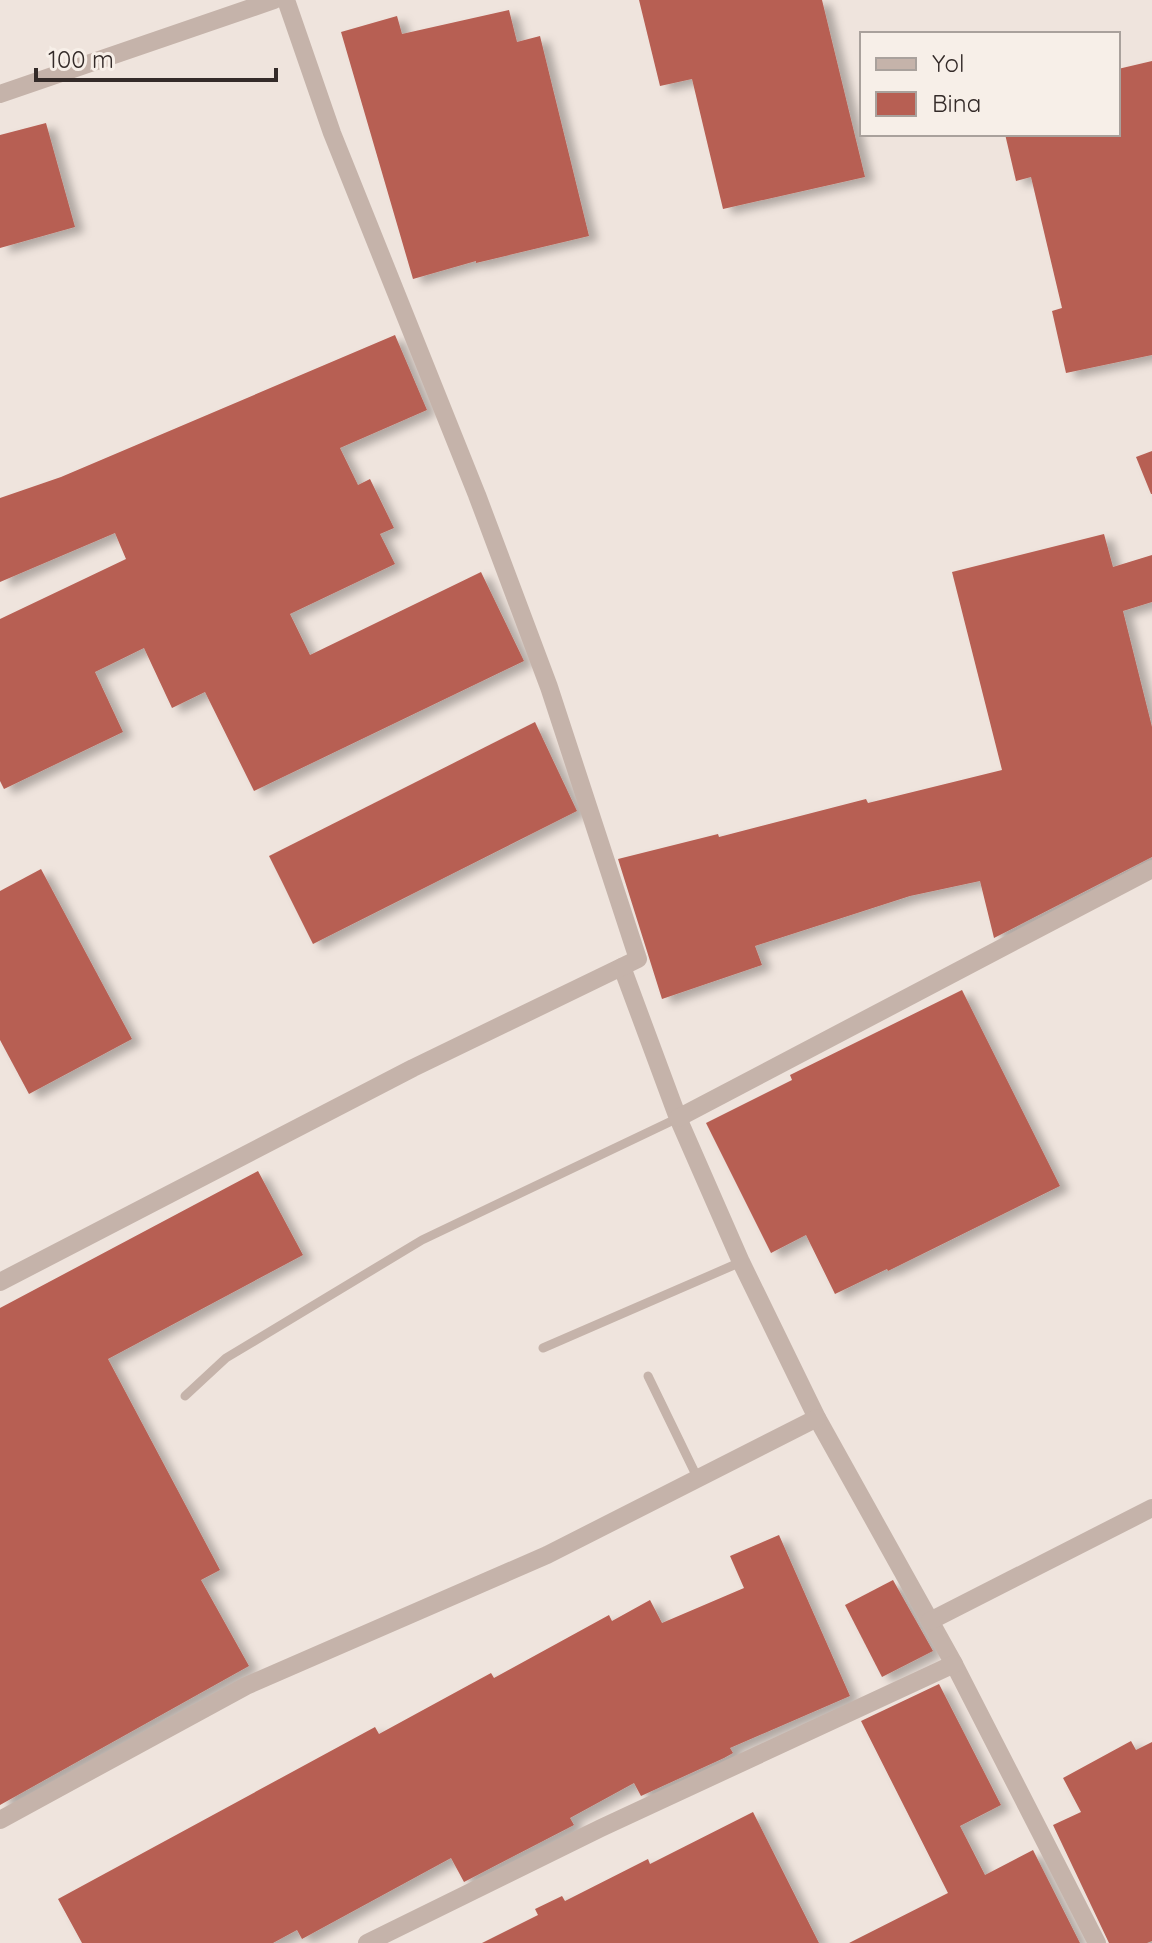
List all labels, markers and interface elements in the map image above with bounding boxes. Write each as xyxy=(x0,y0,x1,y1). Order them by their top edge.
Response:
scale bar xyxy=(36,32,276,82)
legend xyxy=(860,32,1120,136)
text: 100 m xyxy=(48,44,114,74)
text: Yol xyxy=(932,48,964,78)
text: Bina xyxy=(932,88,981,118)

